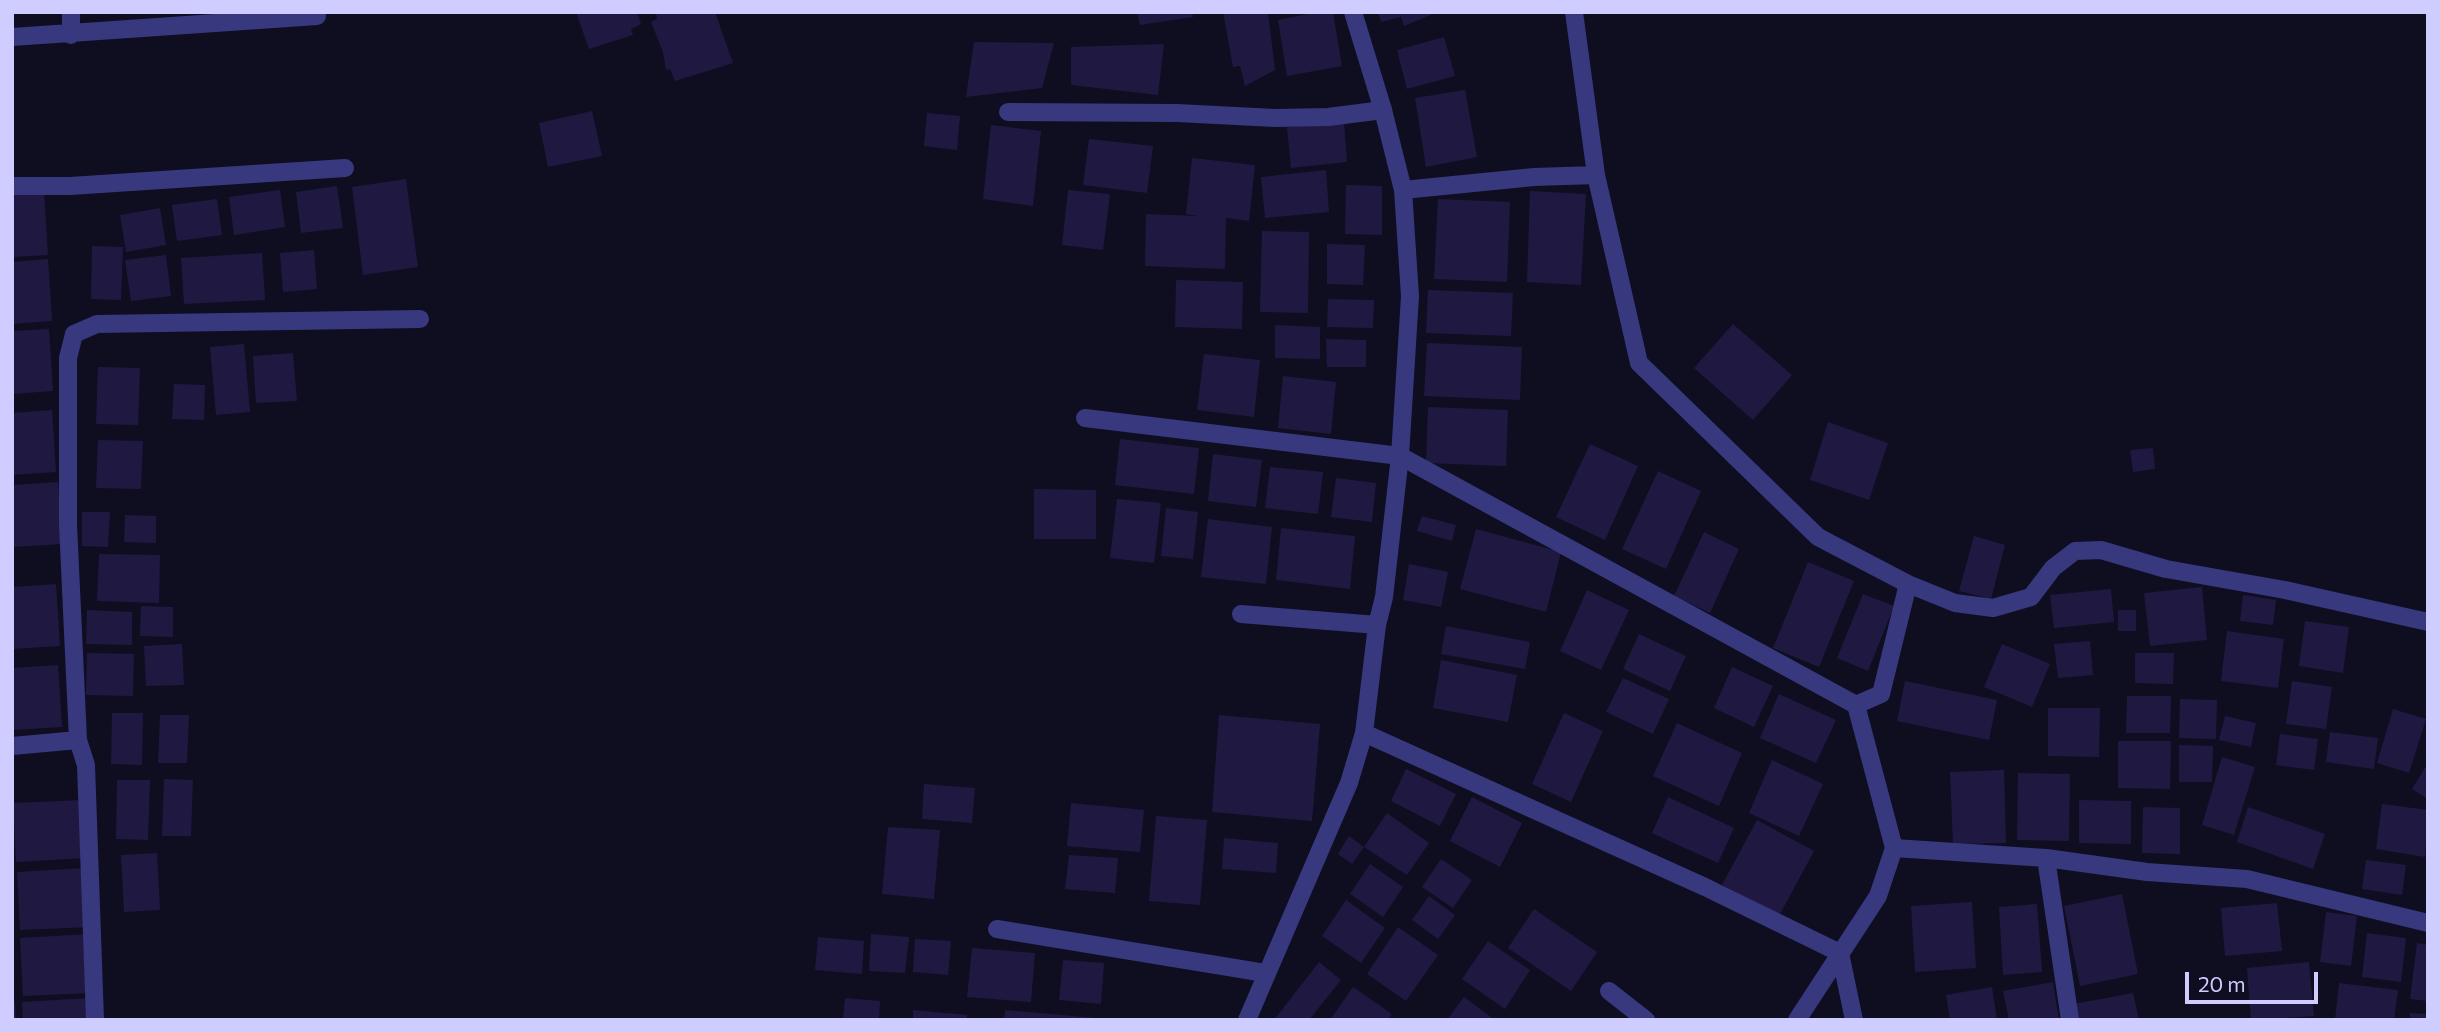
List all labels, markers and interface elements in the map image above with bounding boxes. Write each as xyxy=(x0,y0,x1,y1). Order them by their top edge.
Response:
scale bar xyxy=(2188,958,2321,1002)
text: 20 m xyxy=(2198,971,2246,996)

